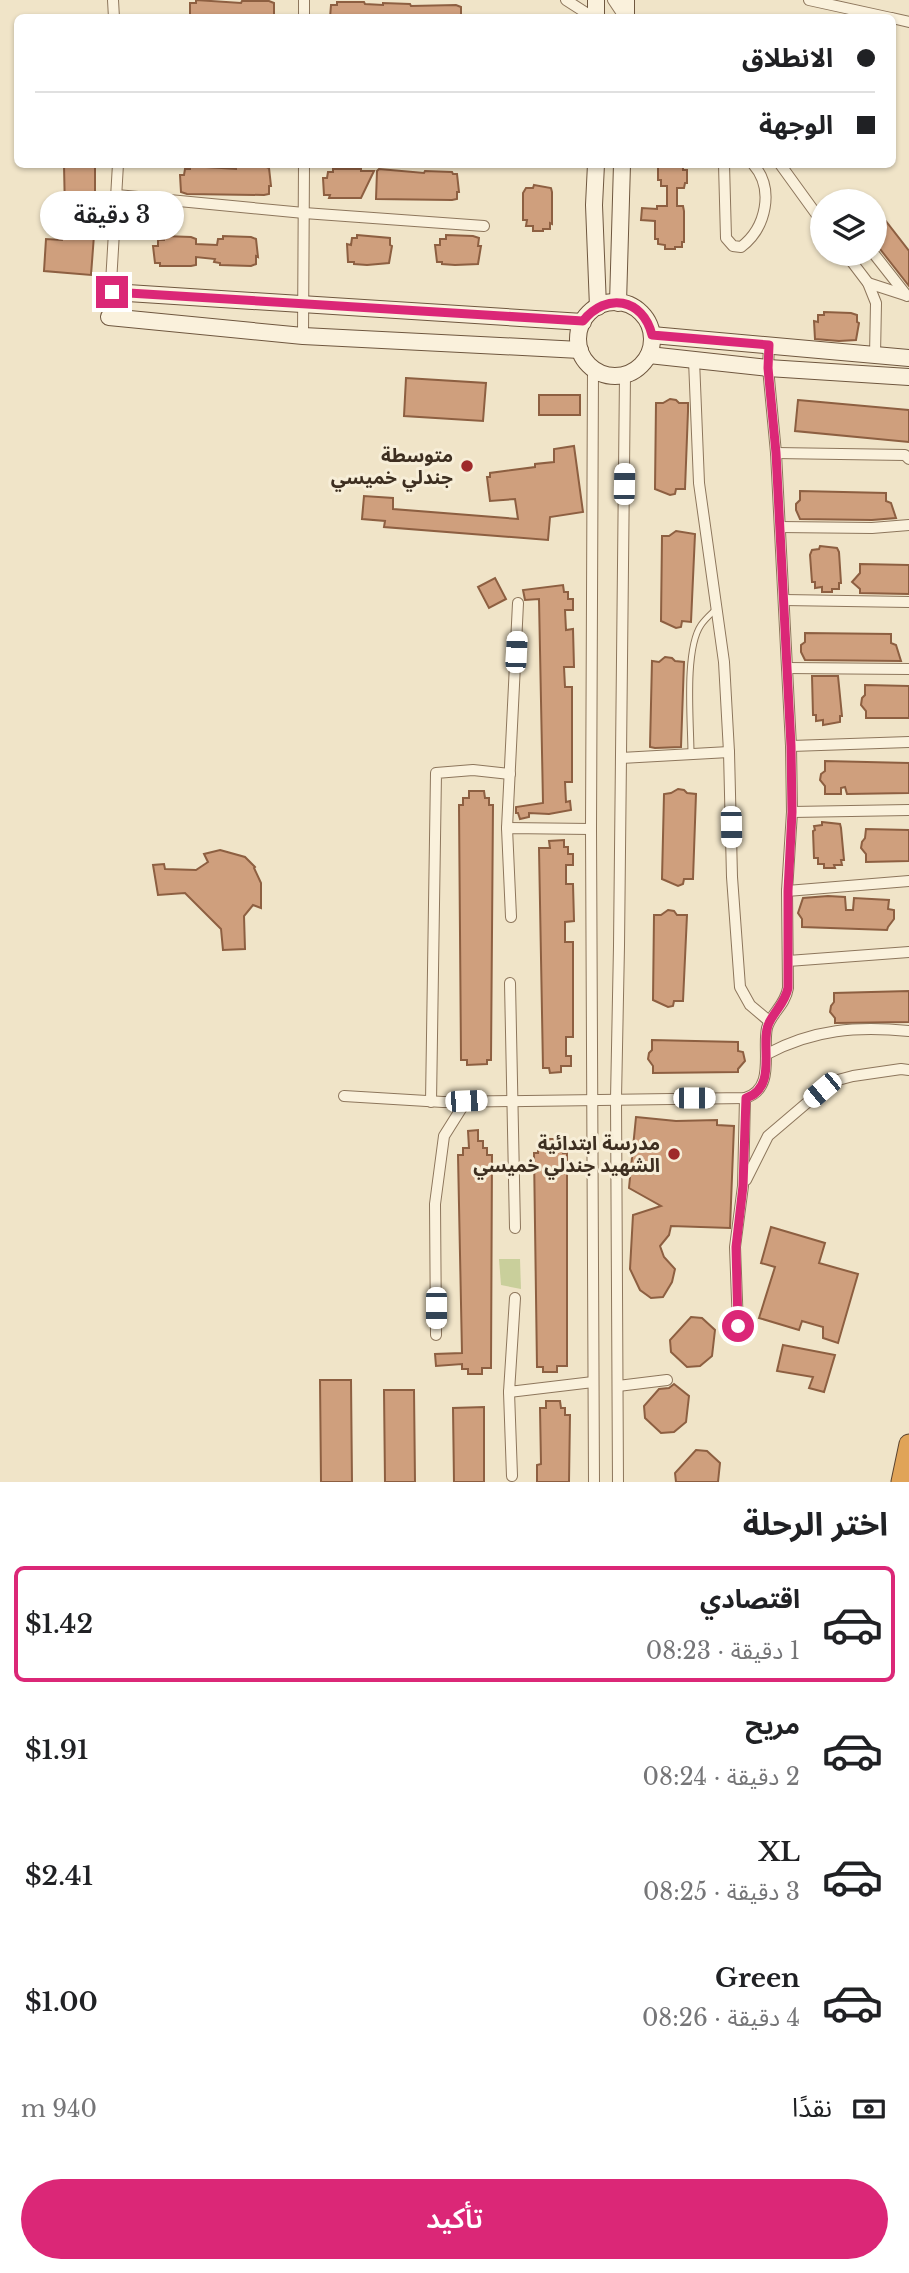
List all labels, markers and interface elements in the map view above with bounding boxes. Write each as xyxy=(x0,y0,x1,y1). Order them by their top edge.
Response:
text: الانطلاق xyxy=(742,42,833,74)
text: الوجهة xyxy=(759,109,833,141)
map controls xyxy=(810,189,887,266)
button: layers xyxy=(810,189,887,266)
callout: 3 دقيقة xyxy=(40,190,184,240)
text: 3 دقيقة xyxy=(74,201,150,229)
route end xyxy=(96,276,128,308)
place label: متوسطة جندلي خميسي xyxy=(331,444,453,492)
marker: متوسطة جندلي خميسي xyxy=(459,458,475,474)
car xyxy=(614,463,635,505)
car xyxy=(505,630,528,674)
car xyxy=(721,806,742,848)
car xyxy=(800,1068,845,1112)
car xyxy=(674,1088,716,1109)
car xyxy=(445,1090,488,1112)
place label: مدرسة ابتدائية الشهيد جندلي خميسي xyxy=(473,1132,660,1180)
marker: مدرسة ابتدائية الشهيد جندلي خميسي xyxy=(666,1146,682,1162)
car xyxy=(426,1287,447,1329)
route start xyxy=(722,1310,754,1342)
text: اختر الرحلة xyxy=(743,1504,888,1544)
text: اقتصادي xyxy=(700,1583,800,1615)
icon: car xyxy=(821,1593,884,1656)
text: $1.42 xyxy=(25,1608,93,1640)
text: 1 دقيقة · 08:23 xyxy=(646,1637,800,1665)
text: مريح xyxy=(745,1709,800,1741)
icon: car xyxy=(821,1719,884,1782)
text: $1.91 xyxy=(25,1734,88,1766)
text: 2 دقيقة · 08:24 xyxy=(643,1763,800,1791)
text: XL xyxy=(758,1836,800,1868)
icon: car xyxy=(821,1845,884,1908)
text: $2.41 xyxy=(25,1860,93,1892)
text: 3 دقيقة · 08:25 xyxy=(643,1878,800,1906)
text: Green xyxy=(715,1962,800,1994)
icon: car xyxy=(821,1971,884,2034)
text: $1.00 xyxy=(25,1986,98,2018)
text: 4 دقيقة · 08:26 xyxy=(642,2004,800,2032)
icon: cash xyxy=(850,2090,888,2128)
text: نقدًا xyxy=(792,2092,832,2124)
text: 940 m xyxy=(21,2095,97,2123)
button: تأكيد xyxy=(21,2179,888,2259)

